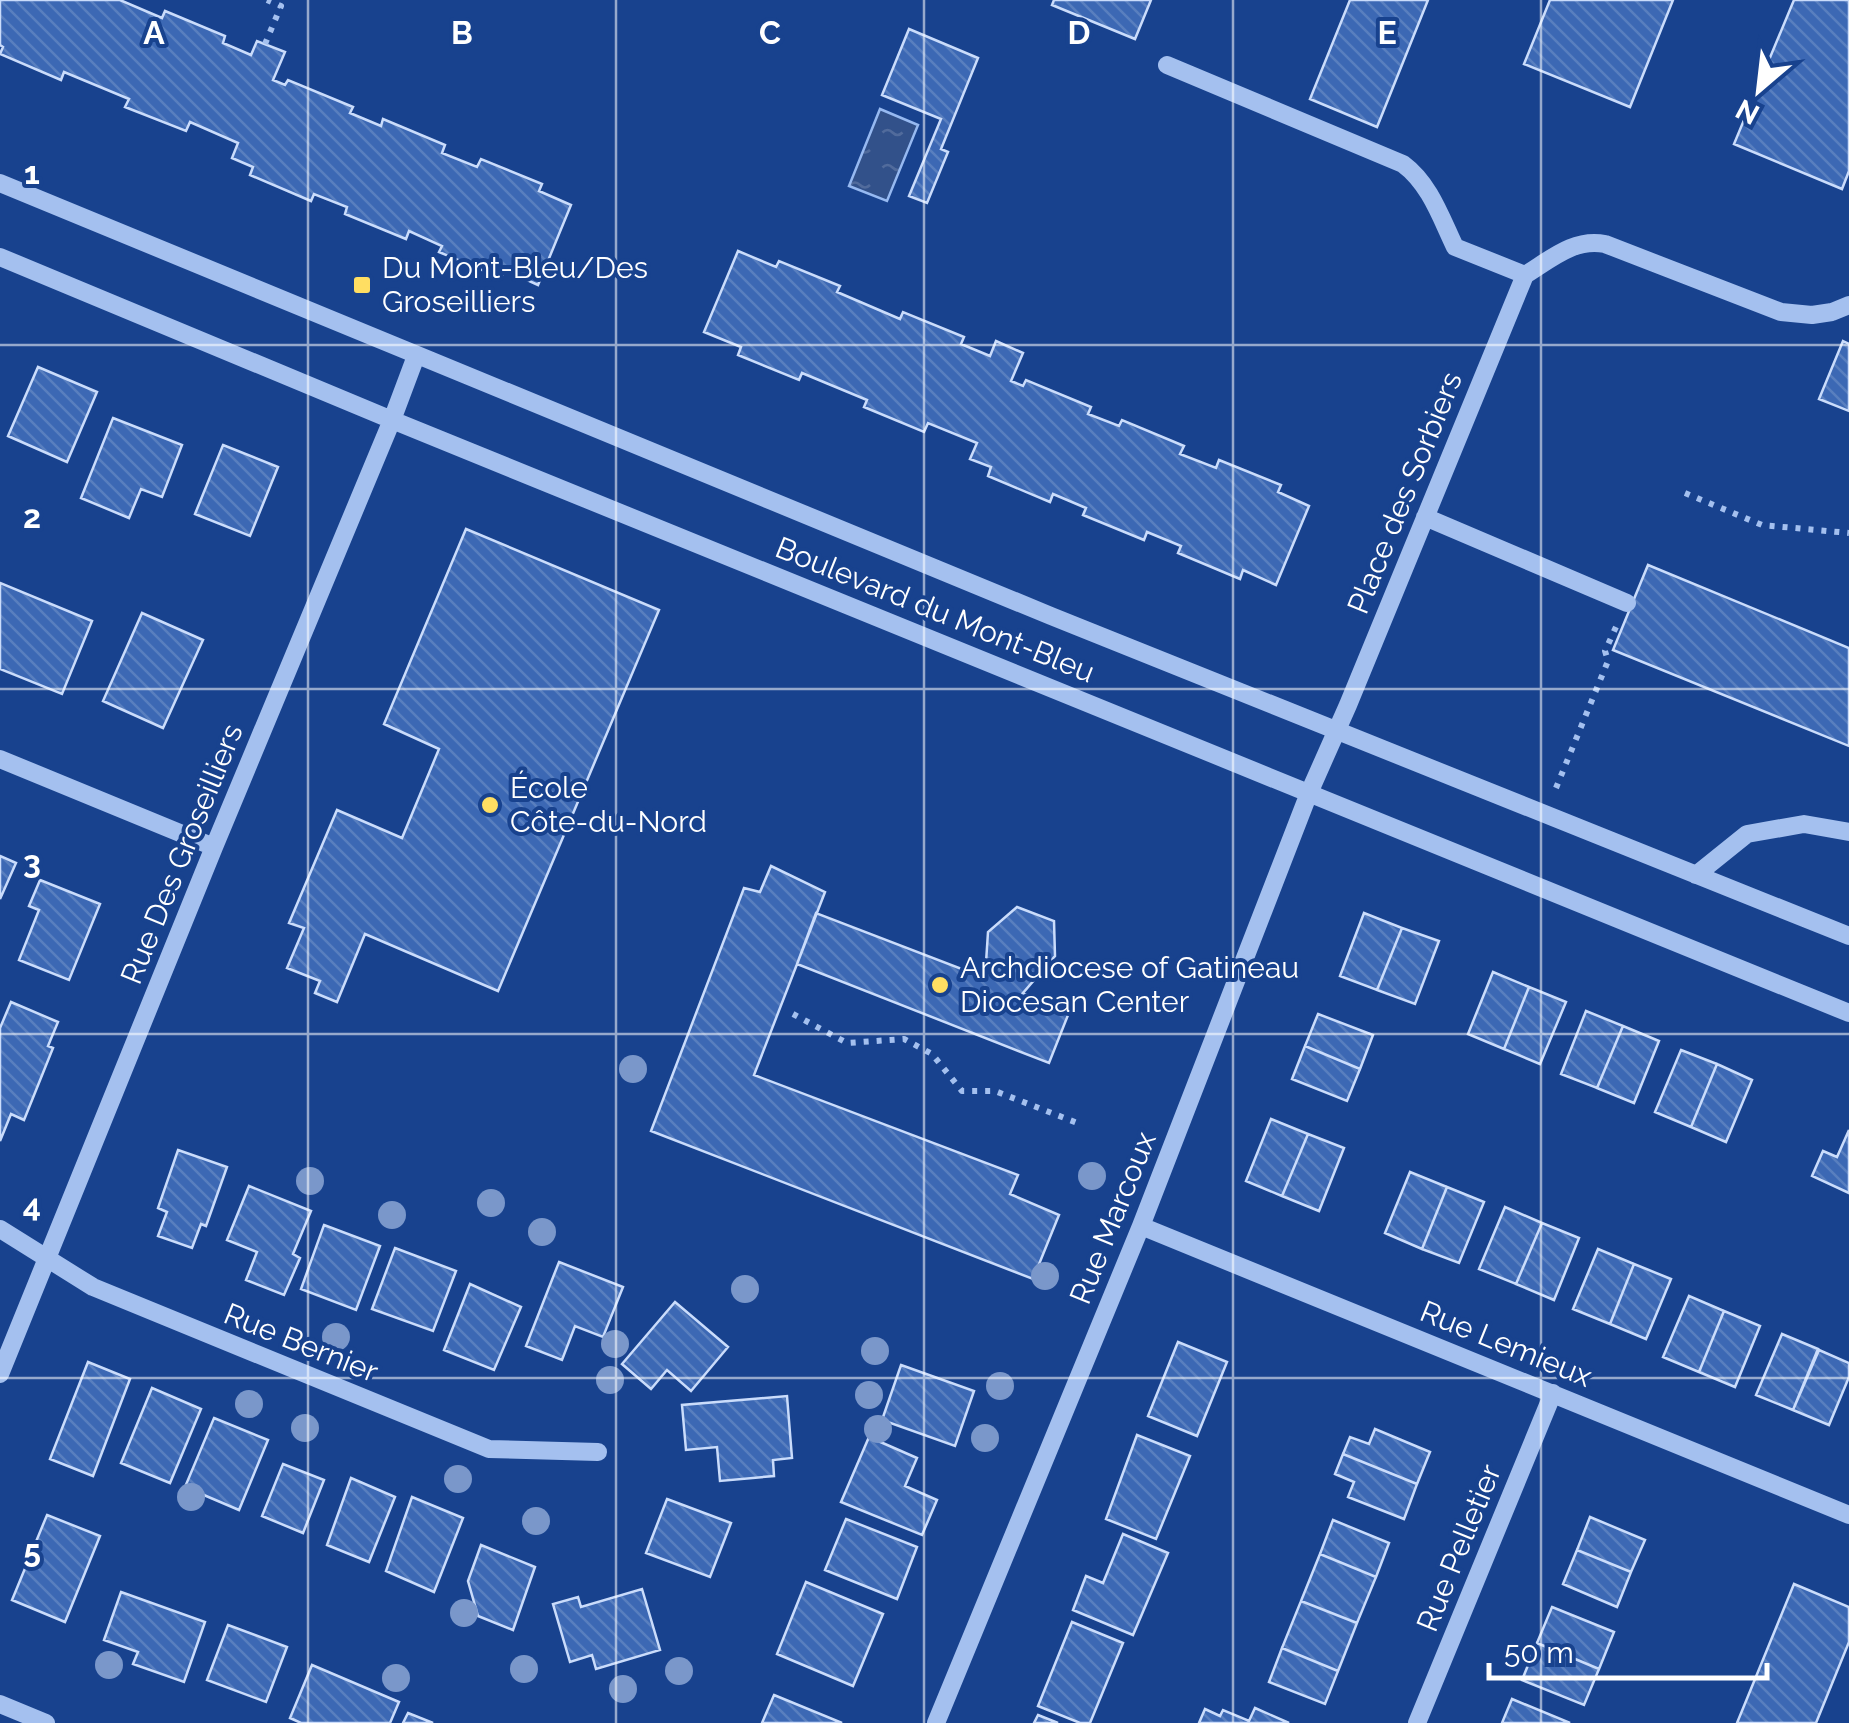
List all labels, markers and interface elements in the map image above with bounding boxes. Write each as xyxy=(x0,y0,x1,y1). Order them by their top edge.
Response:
text: A xyxy=(143,14,165,51)
text: B xyxy=(451,14,473,51)
text: C xyxy=(759,14,781,51)
text: D xyxy=(1068,14,1090,51)
text: E xyxy=(1377,14,1397,51)
north arrow xyxy=(1709,40,1809,140)
text: N xyxy=(1730,92,1765,131)
text: 1 xyxy=(24,154,40,191)
place label: Du Mont-Bleu/Des Groseilliers xyxy=(382,250,648,319)
marker: Du Mont-Bleu/Des Groseilliers xyxy=(351,274,373,296)
street label: Place des Sorbiers xyxy=(1340,367,1469,619)
text: 2 xyxy=(23,498,41,535)
street label: Boulevard du Mont-Bleu xyxy=(771,529,1100,690)
street label: Rue Des Groseilliers xyxy=(113,719,250,989)
place label: École Côte-du-Nord xyxy=(510,770,707,839)
marker: École Côte-du-Nord xyxy=(479,794,501,816)
text: 3 xyxy=(23,843,41,880)
place label: Archdiocese of Gatineau Diocesan Center xyxy=(960,950,1299,1019)
marker: Archdiocese of Gatineau Diocesan Center xyxy=(929,974,951,996)
street label: Rue Marcoux xyxy=(1062,1127,1163,1309)
text: 4 xyxy=(23,1187,41,1224)
street label: Rue Lemieux xyxy=(1415,1293,1597,1394)
street label: Rue Bernier xyxy=(219,1296,384,1389)
street label: Rue Pelletier xyxy=(1409,1459,1508,1636)
text: 5 xyxy=(23,1532,41,1569)
scale bar xyxy=(1489,1618,1766,1680)
text: 50 m xyxy=(1504,1635,1574,1670)

